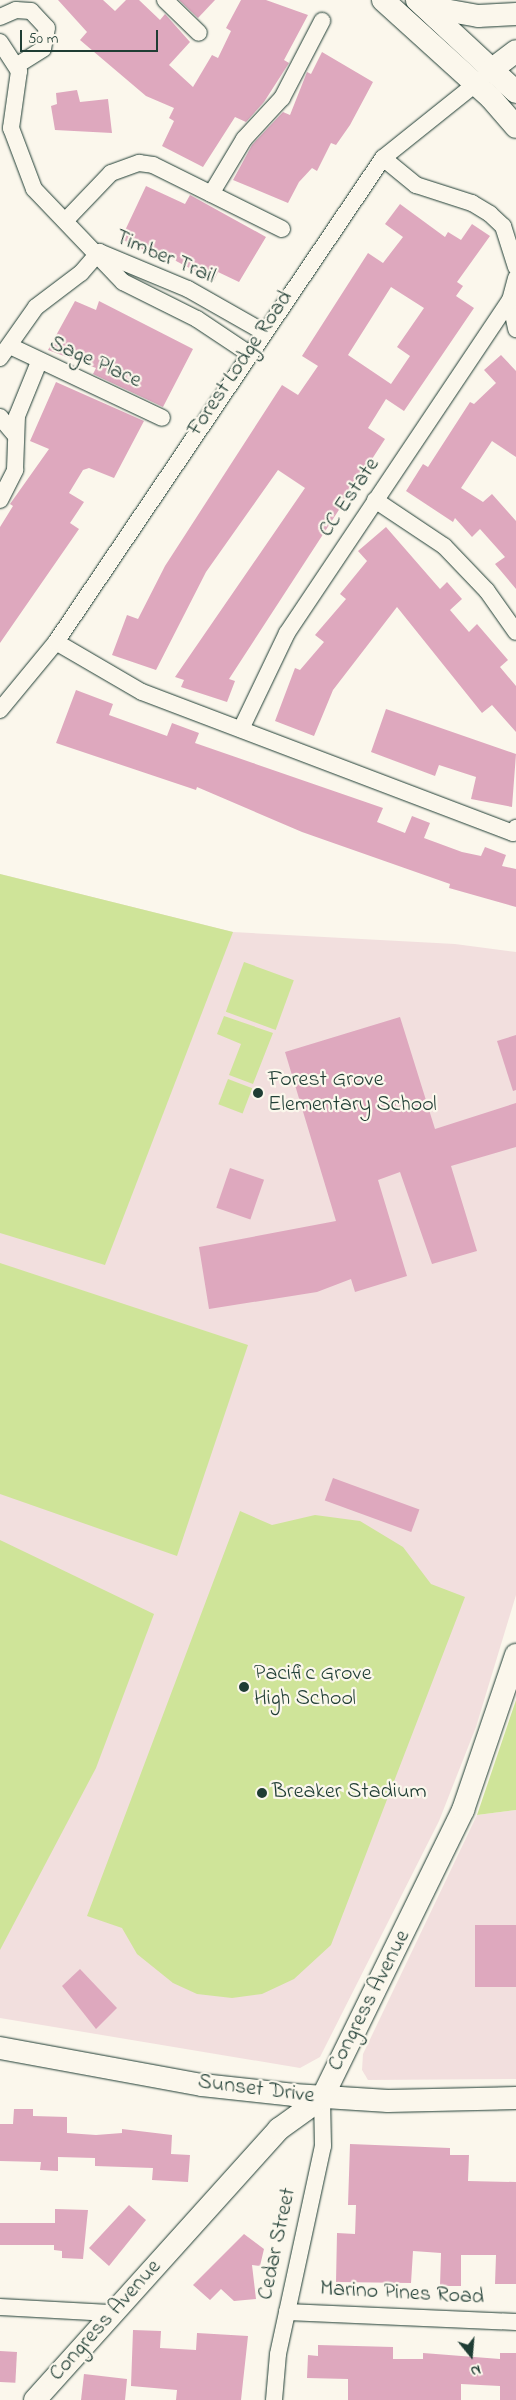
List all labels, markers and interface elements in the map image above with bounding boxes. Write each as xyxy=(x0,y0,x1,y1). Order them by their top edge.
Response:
scale bar xyxy=(22,20,160,52)
text: 50 m xyxy=(28,28,58,50)
street label: Timber Trail xyxy=(111,225,219,291)
street label: Forest Lodge Road xyxy=(183,286,299,442)
street label: Sage Place xyxy=(45,331,145,395)
street label: CC Estate xyxy=(314,453,386,543)
place label: Forest Grove Elementary School xyxy=(268,1067,437,1118)
marker: Forest Grove Elementary School xyxy=(252,1087,264,1099)
place label: Pacific Grove High School xyxy=(254,1661,372,1712)
marker: Pacific Grove High School xyxy=(238,1681,250,1693)
place label: Breaker Stadium xyxy=(272,1780,426,1806)
marker: Breaker Stadium xyxy=(256,1787,268,1799)
street label: Congress Avenue xyxy=(323,1926,417,2076)
street label: Sunset Drive xyxy=(196,2070,316,2110)
street label: Cedar Street xyxy=(253,2186,303,2302)
street label: Congress Avenue xyxy=(44,2255,168,2387)
street label: Marino Pines Road xyxy=(319,2277,485,2311)
north arrow xyxy=(446,2330,496,2380)
text: N xyxy=(468,2358,483,2381)

